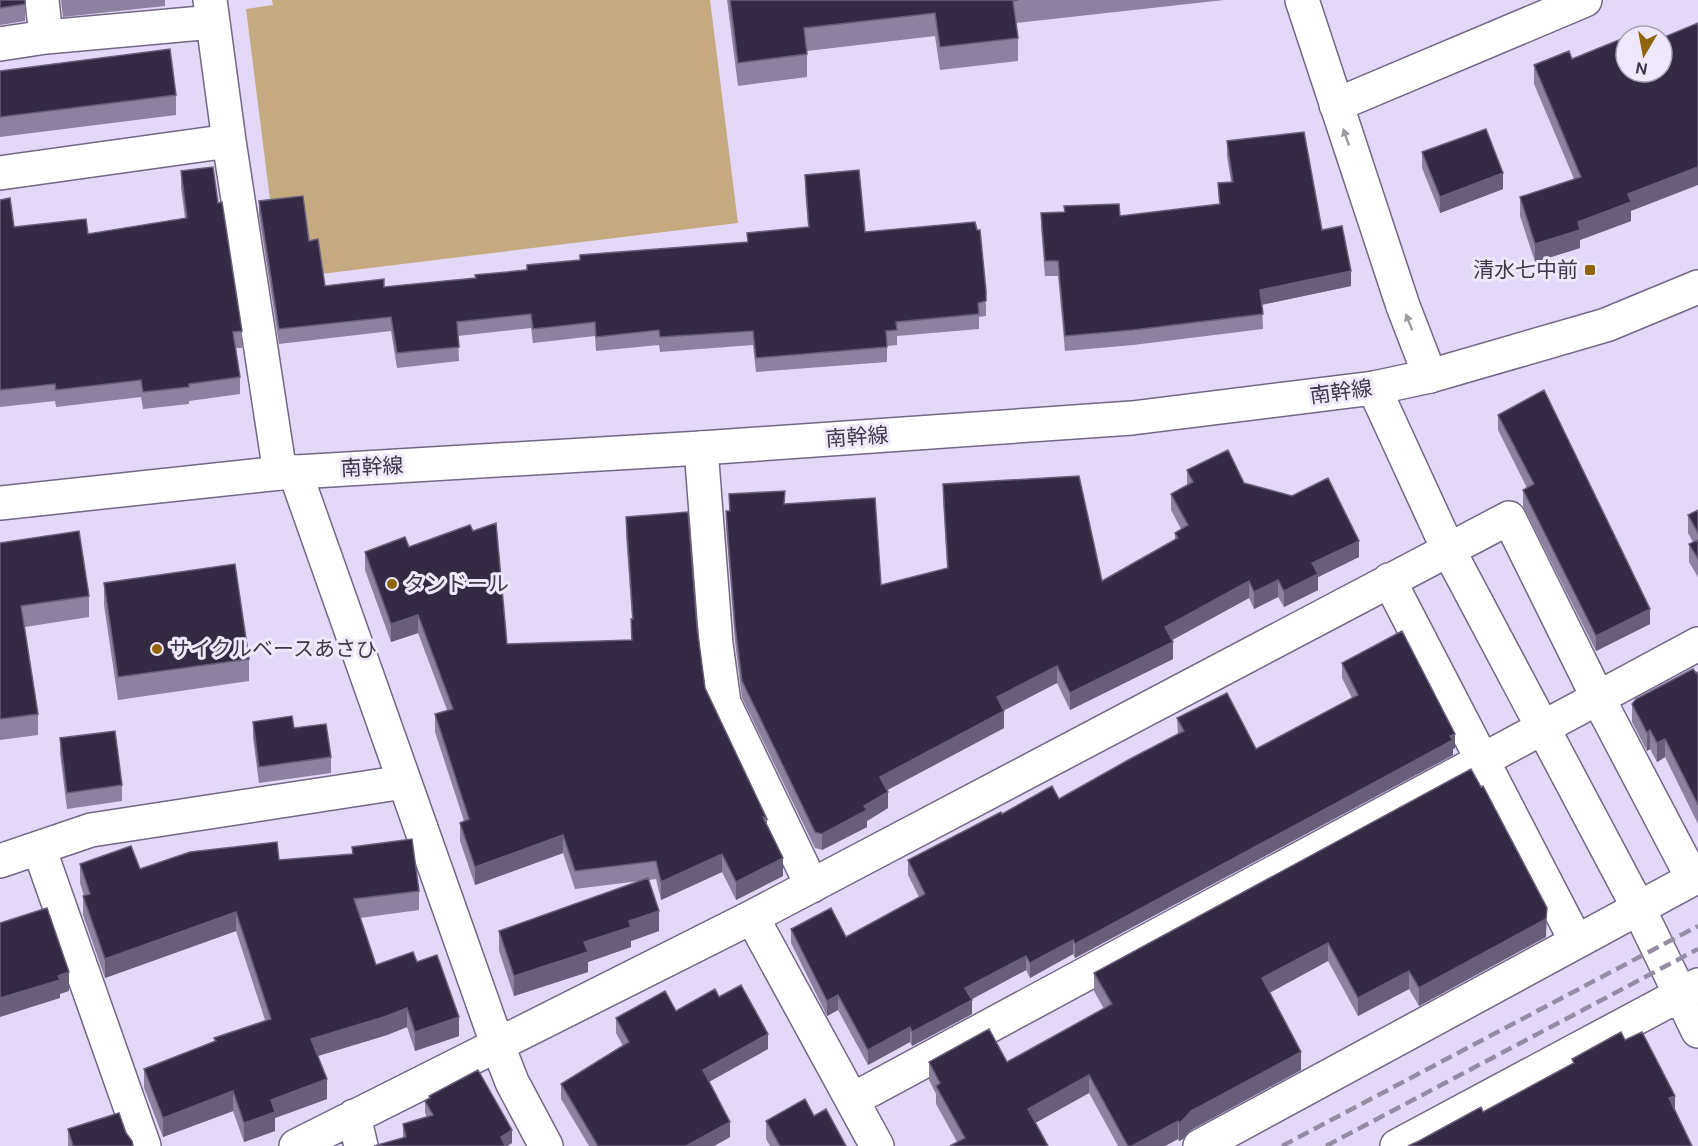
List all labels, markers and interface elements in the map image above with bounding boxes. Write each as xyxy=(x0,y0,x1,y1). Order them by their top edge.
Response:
north arrow xyxy=(1614,24,1674,84)
text: N xyxy=(1634,57,1649,80)
one-way arrow xyxy=(1341,128,1351,146)
place label: 清水七中前 xyxy=(1473,256,1578,284)
marker: 清水七中前 xyxy=(1583,263,1597,277)
one-way arrow xyxy=(1404,312,1414,330)
street label: 南幹線 xyxy=(1308,374,1374,410)
street label: 南幹線 xyxy=(825,421,889,453)
street label: 南幹線 xyxy=(340,451,404,483)
place label: タンドール xyxy=(404,570,509,598)
marker: タンドール xyxy=(385,577,399,591)
place label: サイクルベースあさひ xyxy=(169,635,377,663)
marker: サイクルベースあさひ xyxy=(150,642,164,656)

